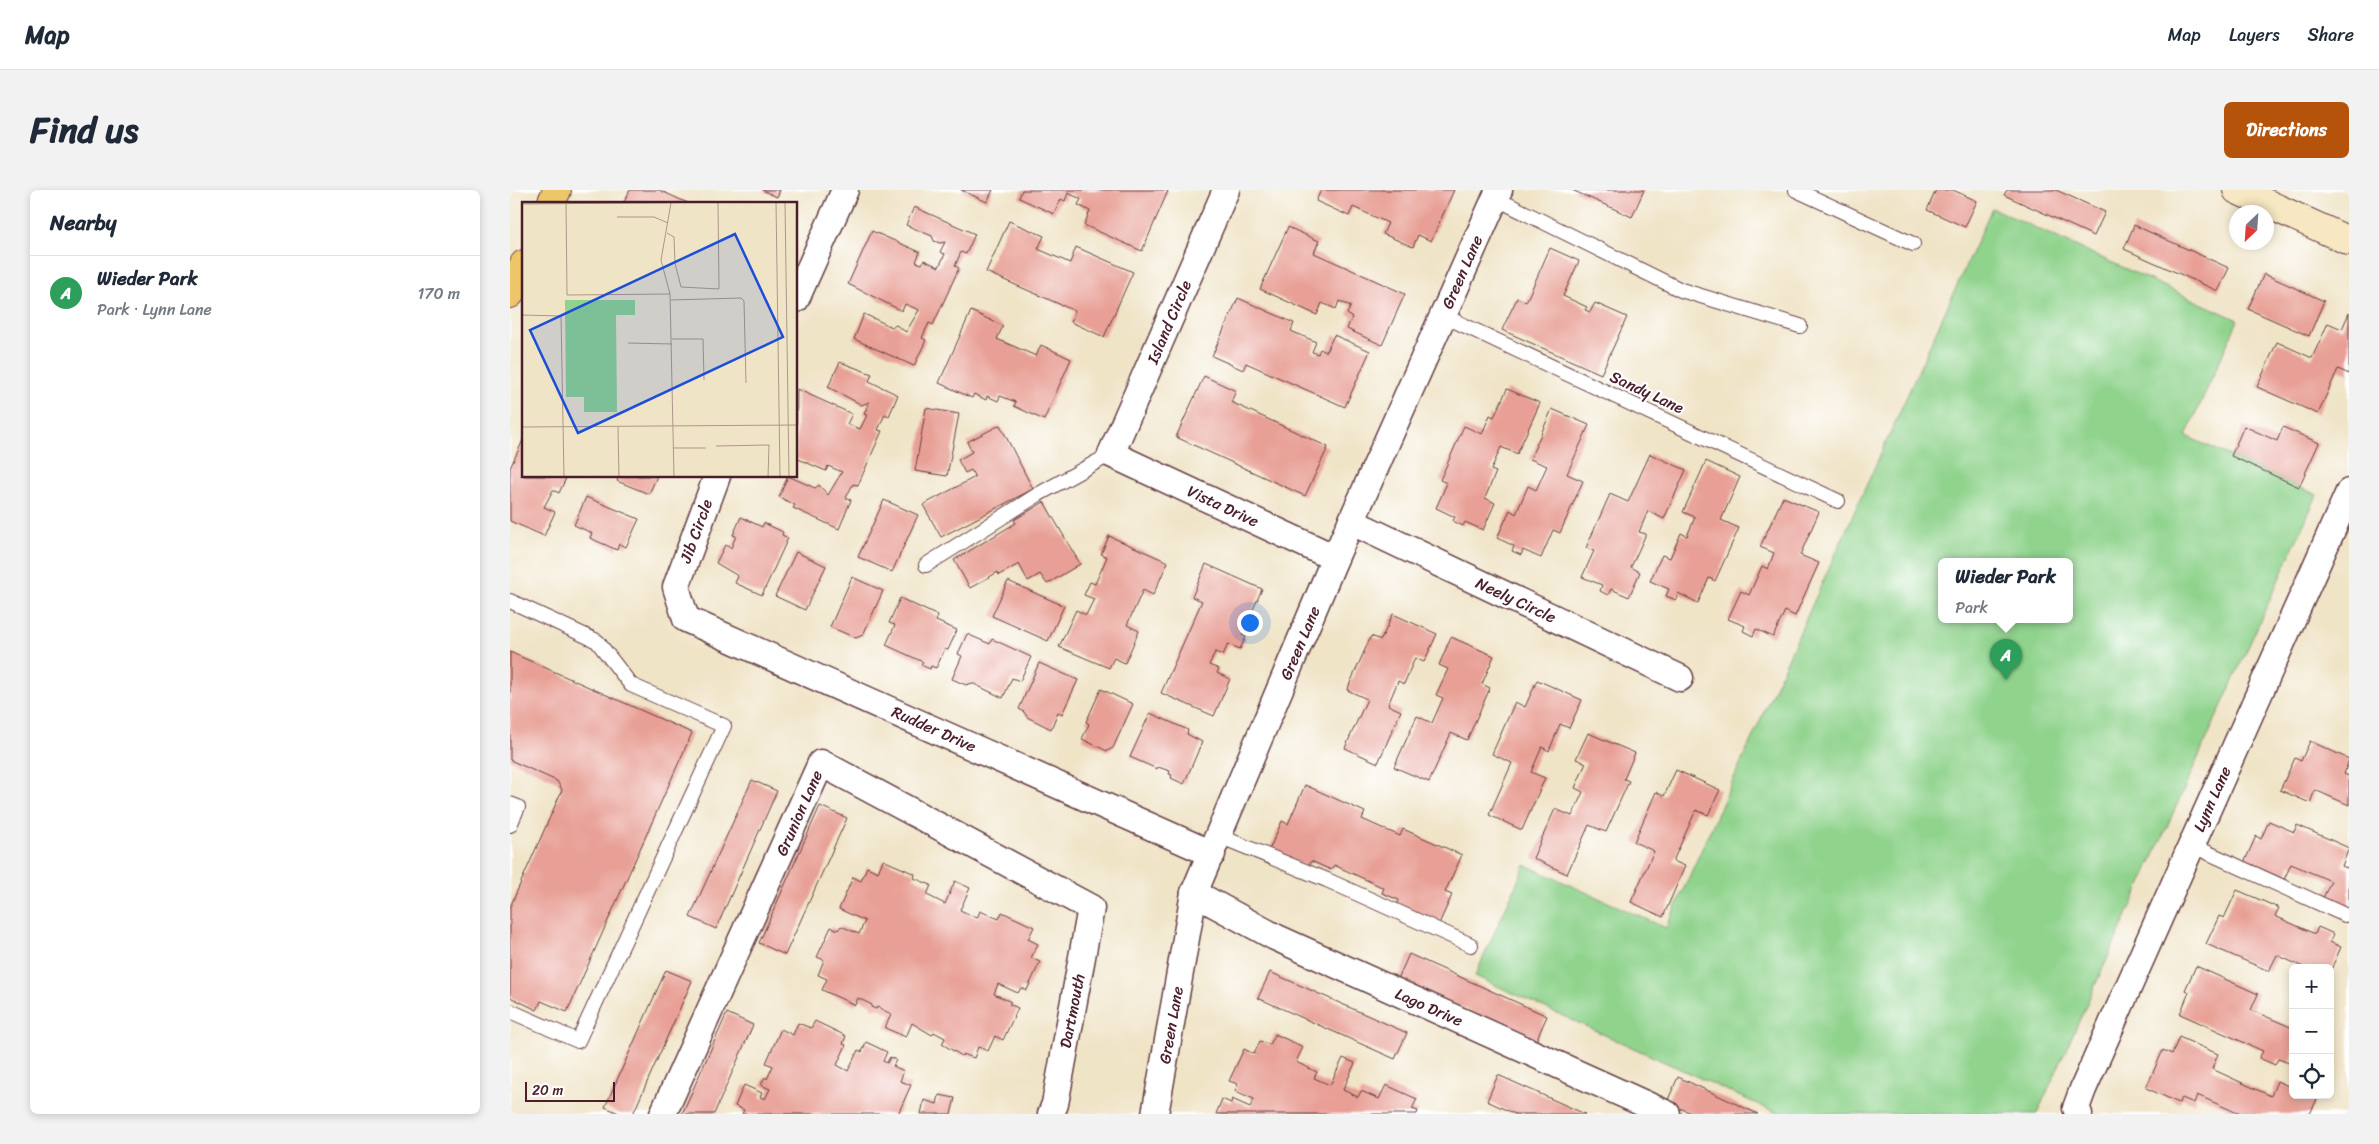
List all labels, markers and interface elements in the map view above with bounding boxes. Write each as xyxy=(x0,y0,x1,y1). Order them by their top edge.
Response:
text: Map xyxy=(25,14,69,56)
text: Map xyxy=(2168,19,2201,51)
text: Layers xyxy=(2229,19,2280,51)
text: Share xyxy=(2308,19,2354,51)
text: Find us xyxy=(30,99,138,161)
button: Directions xyxy=(2224,102,2349,158)
inset map xyxy=(522,202,798,478)
text: Nearby xyxy=(50,204,116,242)
north arrow xyxy=(2229,205,2274,250)
street label: Green Lane xyxy=(1433,230,1491,314)
text: Wieder Park xyxy=(97,262,198,295)
street label: Island Circle xyxy=(1138,275,1200,369)
text: A xyxy=(61,279,71,308)
text: 170 m xyxy=(417,279,460,308)
text: Park · Lynn Lane xyxy=(97,295,212,324)
street label: Sandy Lane xyxy=(1605,362,1689,422)
street label: Vista Drive xyxy=(1182,477,1264,535)
street label: Jib Circle xyxy=(671,495,721,568)
popup xyxy=(1938,558,2073,623)
text: Wieder Park xyxy=(1955,560,2056,593)
street label: Neely Circle xyxy=(1471,569,1561,631)
text: Park xyxy=(1955,593,1988,622)
street label: Green Lane xyxy=(1271,601,1329,685)
your location xyxy=(1237,610,1263,636)
pin: A xyxy=(1990,639,2022,680)
street label: Rudder Drive xyxy=(887,697,981,761)
street label: Lynn Lane xyxy=(2185,761,2239,837)
street label: Grunion Lane xyxy=(767,765,831,861)
map controls xyxy=(2289,964,2334,1099)
button: + xyxy=(2289,964,2334,1009)
street label: Dartmouth xyxy=(1051,971,1093,1051)
street label: Lago Drive xyxy=(1390,979,1468,1035)
street label: Green Lane xyxy=(1150,984,1192,1066)
button: − xyxy=(2289,1009,2334,1054)
button: locate xyxy=(2289,1054,2334,1099)
text: 20 m xyxy=(532,1078,563,1103)
scale bar xyxy=(525,1079,615,1102)

